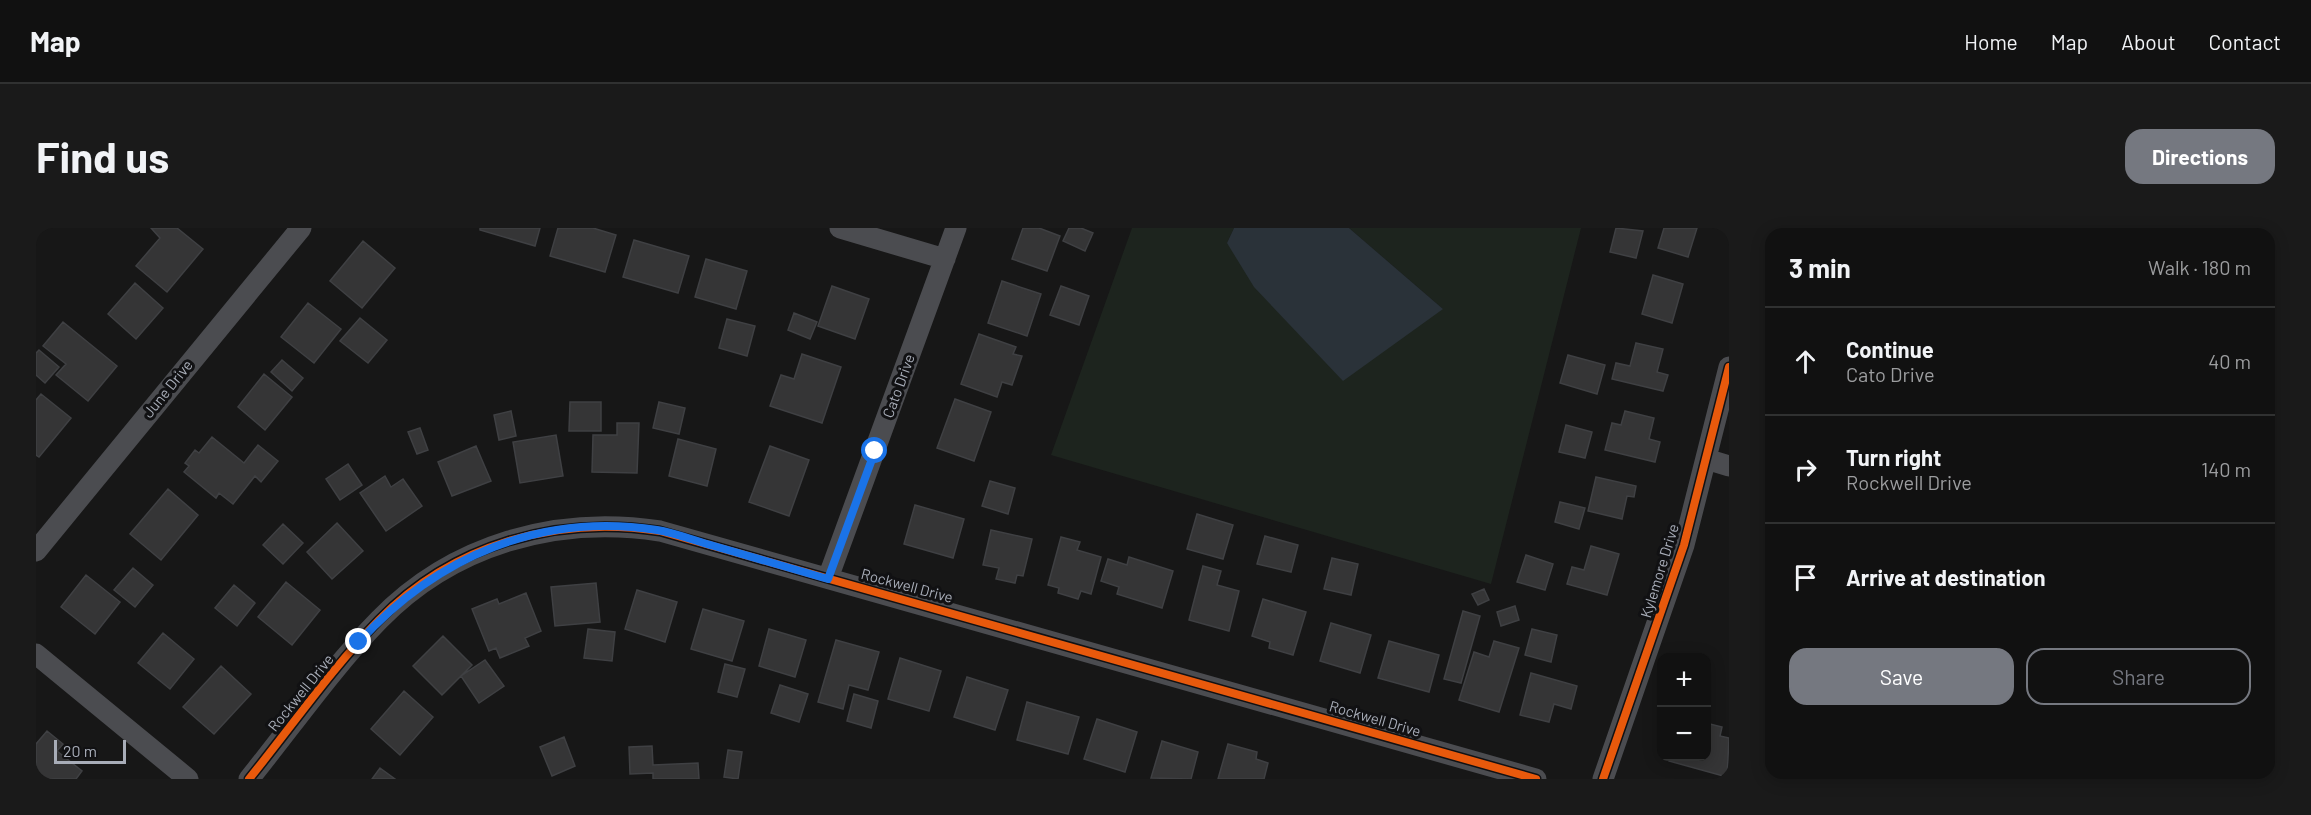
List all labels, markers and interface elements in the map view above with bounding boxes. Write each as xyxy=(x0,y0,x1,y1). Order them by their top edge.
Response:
text: Map xyxy=(30,24,81,58)
text: Home xyxy=(1964,29,2018,54)
text: Map xyxy=(2051,29,2088,54)
text: About xyxy=(2121,29,2176,54)
text: Contact xyxy=(2209,29,2281,54)
button: Directions xyxy=(2125,129,2275,184)
text: Find us xyxy=(36,131,169,181)
text: 3 min xyxy=(1789,252,1851,283)
text: Walk · 180 m xyxy=(2148,255,2251,279)
text: Continue xyxy=(1846,336,1934,362)
icon: ahead xyxy=(1789,345,1822,378)
text: 40 m xyxy=(2208,349,2251,373)
street label: Cato Drive xyxy=(878,351,918,420)
street label: June Drive xyxy=(138,356,196,421)
text: Cato Drive xyxy=(1846,362,1935,386)
route start xyxy=(861,437,887,463)
text: Turn right xyxy=(1846,444,1941,470)
icon: right xyxy=(1789,453,1822,486)
text: 140 m xyxy=(2201,457,2251,481)
text: Rockwell Drive xyxy=(1846,470,1972,494)
street label: Kylemore Drive xyxy=(1636,521,1682,620)
icon: arrive xyxy=(1789,561,1822,594)
street label: Rockwell Drive xyxy=(859,564,955,606)
text: Arrive at destination xyxy=(1846,564,2045,590)
route end xyxy=(345,628,371,654)
button: Save xyxy=(1789,648,2014,705)
button: Share xyxy=(2026,648,2251,705)
street label: Rockwell Drive xyxy=(263,650,337,735)
map controls xyxy=(1657,653,1711,761)
button: + xyxy=(1657,653,1711,707)
street label: Rockwell Drive xyxy=(1327,696,1423,740)
button: − xyxy=(1657,707,1711,761)
scale bar xyxy=(54,737,126,764)
text: 20 m xyxy=(63,741,97,760)

